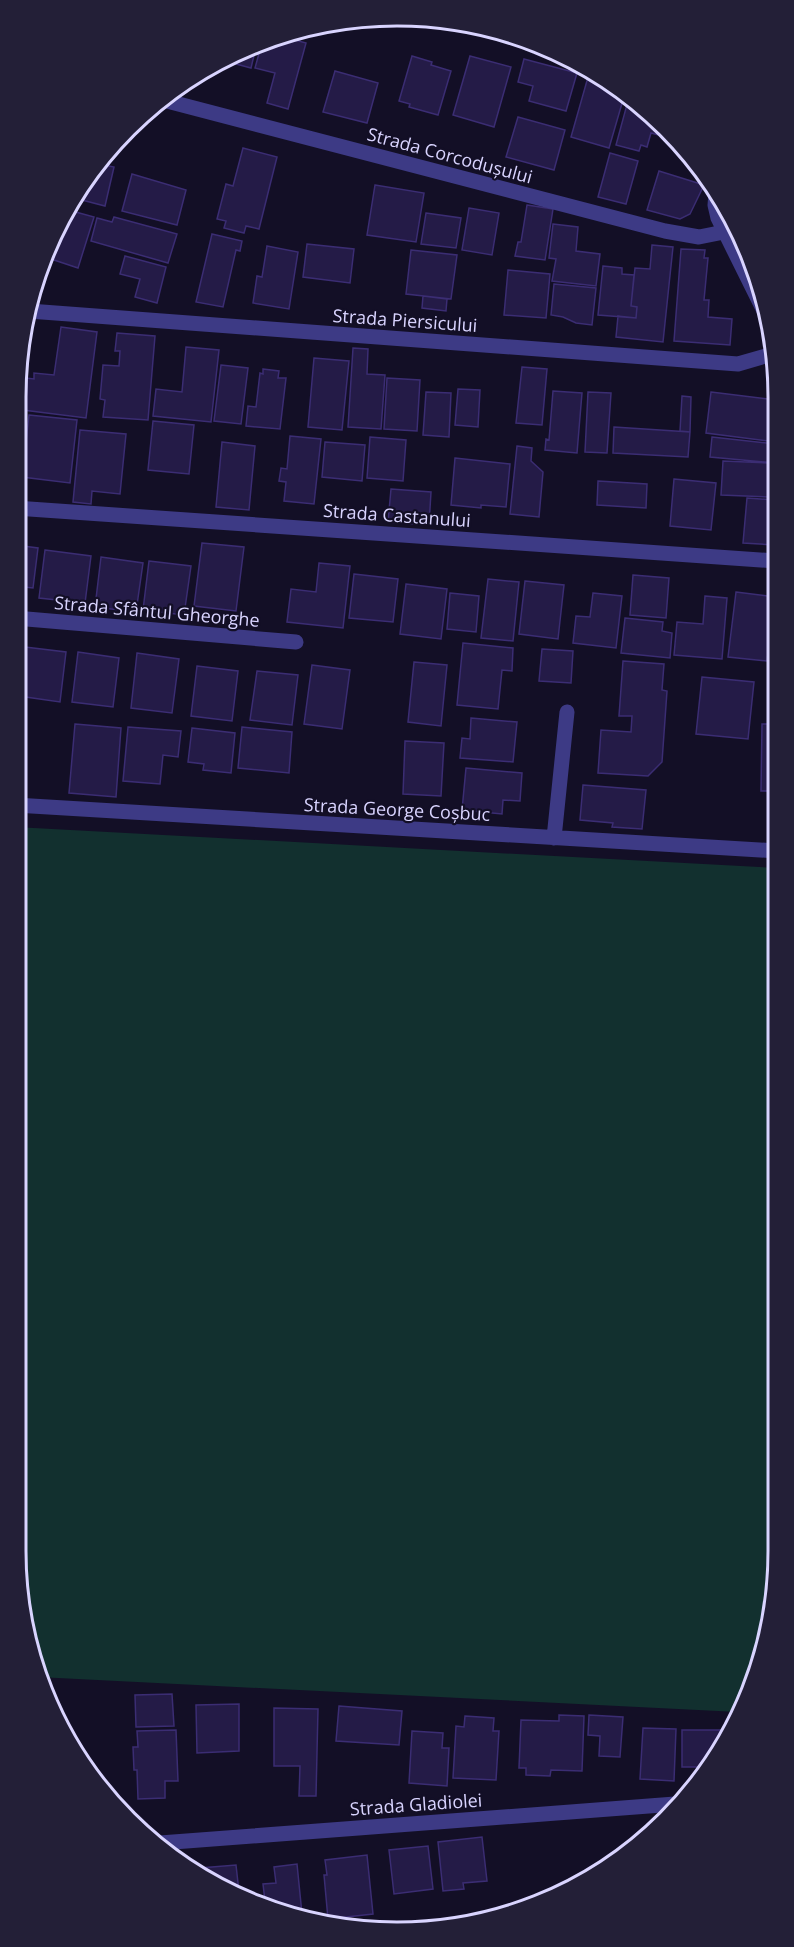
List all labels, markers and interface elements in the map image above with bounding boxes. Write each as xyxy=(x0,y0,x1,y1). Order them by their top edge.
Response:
street label: Strada Corcodușului xyxy=(365,121,535,189)
street label: Strada Piersicului xyxy=(332,303,478,337)
street label: Strada Castanului xyxy=(322,498,472,532)
street label: Strada Sfântul Gheorghe xyxy=(53,590,261,632)
street label: Strada George Coșbuc xyxy=(303,792,491,826)
street label: Strada Gladiolei xyxy=(349,1787,483,1821)

